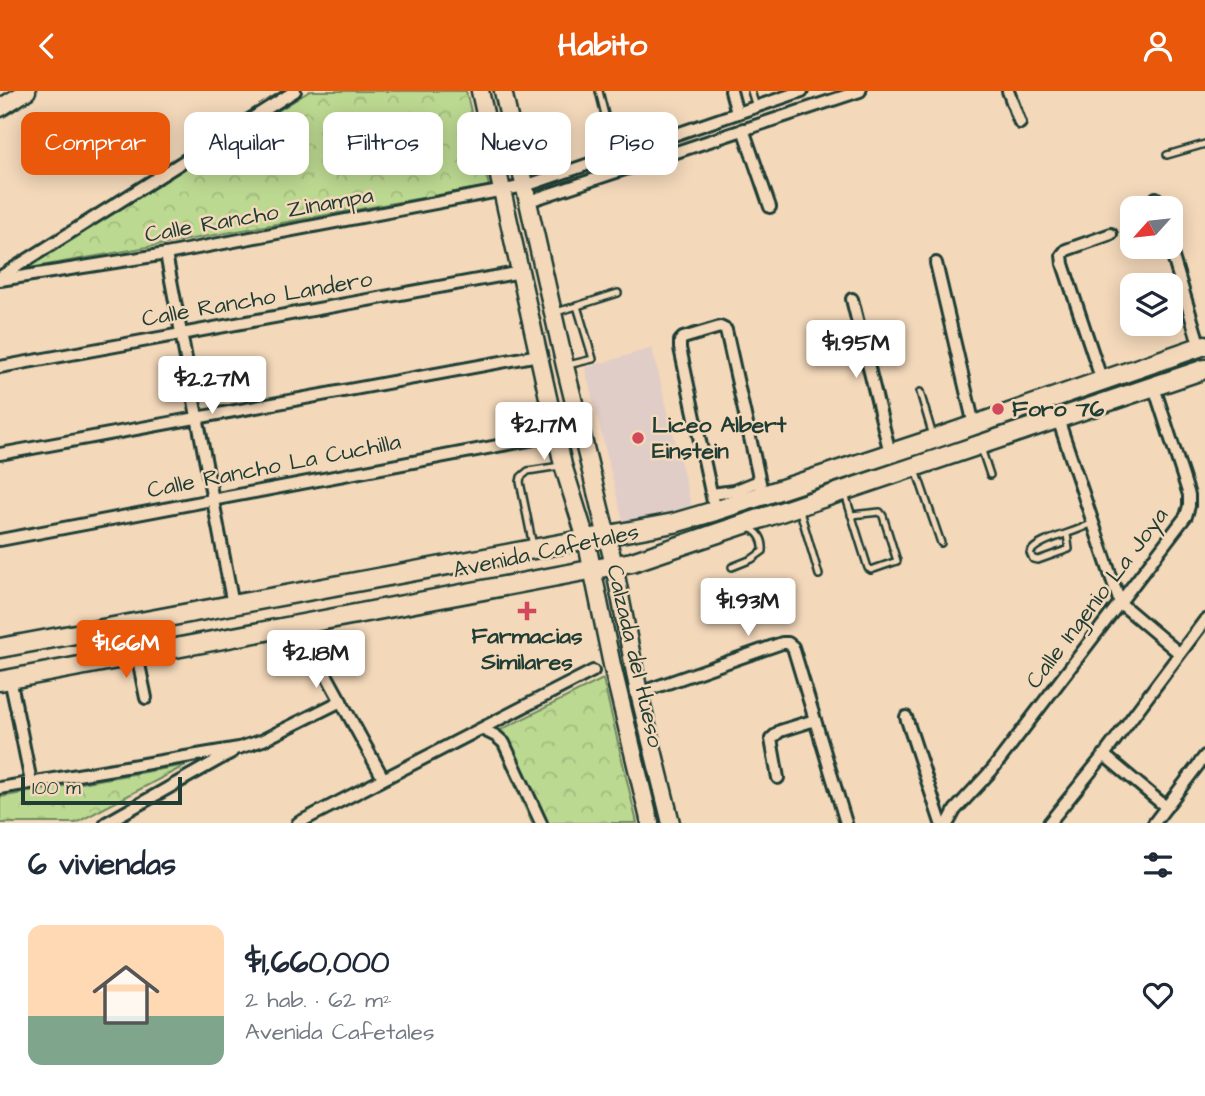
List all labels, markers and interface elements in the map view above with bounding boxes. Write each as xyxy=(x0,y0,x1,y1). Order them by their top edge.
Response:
text: Habito xyxy=(558,23,647,68)
icon: back xyxy=(28,27,66,65)
icon: person xyxy=(1139,27,1177,65)
chip: Comprar xyxy=(21,112,170,175)
chip: Alquilar xyxy=(184,112,309,175)
chip: Filtros xyxy=(323,112,443,175)
chip: Nuevo xyxy=(457,112,571,175)
chip: Piso xyxy=(585,112,678,175)
street label: Calle Rancho Zinampa xyxy=(142,179,376,251)
north arrow xyxy=(1120,196,1183,259)
map controls xyxy=(1120,196,1183,336)
street label: Calle Rancho Landero xyxy=(139,263,375,335)
button: layers xyxy=(1120,273,1183,336)
pin: $1.95M xyxy=(799,321,913,380)
text: $1.95M xyxy=(822,327,890,359)
pin: $2.27M xyxy=(155,357,269,416)
text: $2.27M xyxy=(174,363,250,395)
place label: Foro 76 xyxy=(1012,393,1105,425)
marker: Foro 76 xyxy=(990,401,1006,417)
pin: $2.17M xyxy=(487,403,601,462)
text: $2.17M xyxy=(511,409,577,441)
place label: Liceo Albert Einstein xyxy=(652,409,787,467)
street label: Calle Rancho La Cuchilla xyxy=(144,426,404,506)
marker: Liceo Albert Einstein xyxy=(630,430,646,446)
street label: Calle Ingenio La Joya xyxy=(1018,500,1177,696)
street label: Avenida Cafetales xyxy=(450,516,642,586)
street label: Calzada del Hueso xyxy=(598,561,672,751)
pin: $1.93M xyxy=(691,579,805,638)
text: $1.93M xyxy=(717,585,779,617)
marker: Farmacias Similares xyxy=(519,603,535,619)
place label: Farmacias Similares xyxy=(471,620,583,678)
pin: $1.66M xyxy=(69,621,183,680)
text: $1.66M xyxy=(93,627,159,659)
pin: $2.18M xyxy=(259,631,373,690)
text: $2.18M xyxy=(283,637,349,669)
scale bar xyxy=(21,774,182,806)
text: 100 m xyxy=(32,775,81,802)
text: 6 viviendas xyxy=(28,844,176,886)
icon: filters xyxy=(1139,846,1177,884)
text: $1,660,000 xyxy=(245,942,390,984)
icon: home xyxy=(84,953,168,1037)
icon: heart xyxy=(1139,976,1177,1014)
text: 2 hab. · 62 m² xyxy=(245,984,392,1016)
text: Avenida Cafetales xyxy=(245,1016,434,1048)

